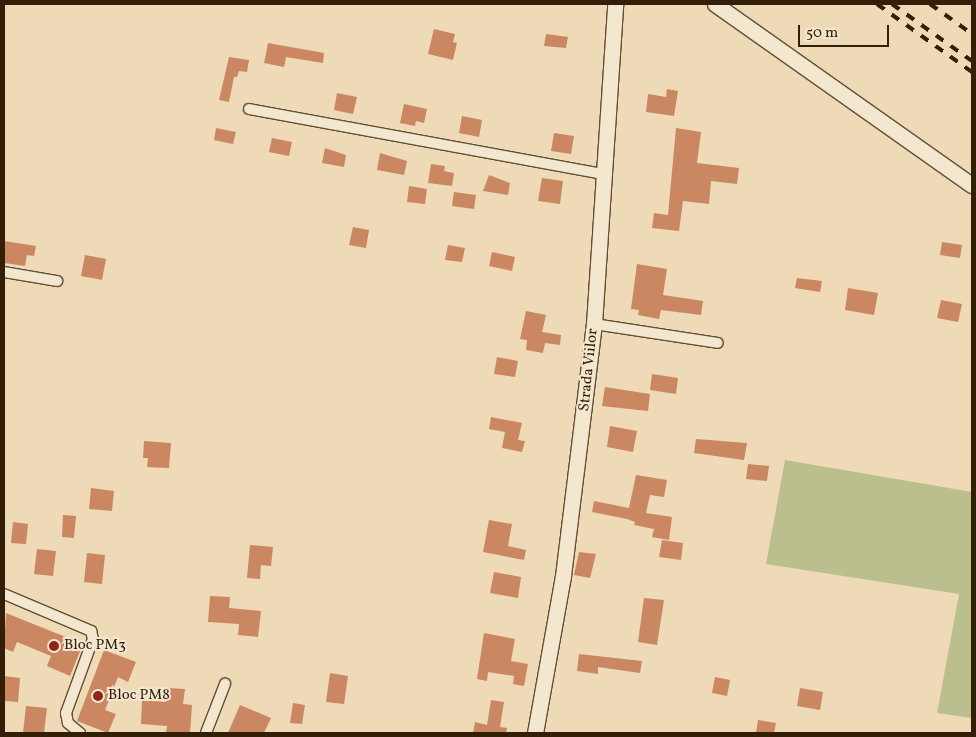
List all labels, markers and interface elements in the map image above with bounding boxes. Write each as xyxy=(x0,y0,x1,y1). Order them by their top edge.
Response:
scale bar xyxy=(801,15,892,47)
text: 50 m xyxy=(806,23,838,44)
street label: Strada Viilor xyxy=(576,328,602,412)
place label: Bloc PM3 xyxy=(64,637,126,655)
marker: Bloc PM3 xyxy=(48,640,60,652)
place label: Bloc PM8 xyxy=(108,687,170,705)
marker: Bloc PM8 xyxy=(92,690,104,702)

